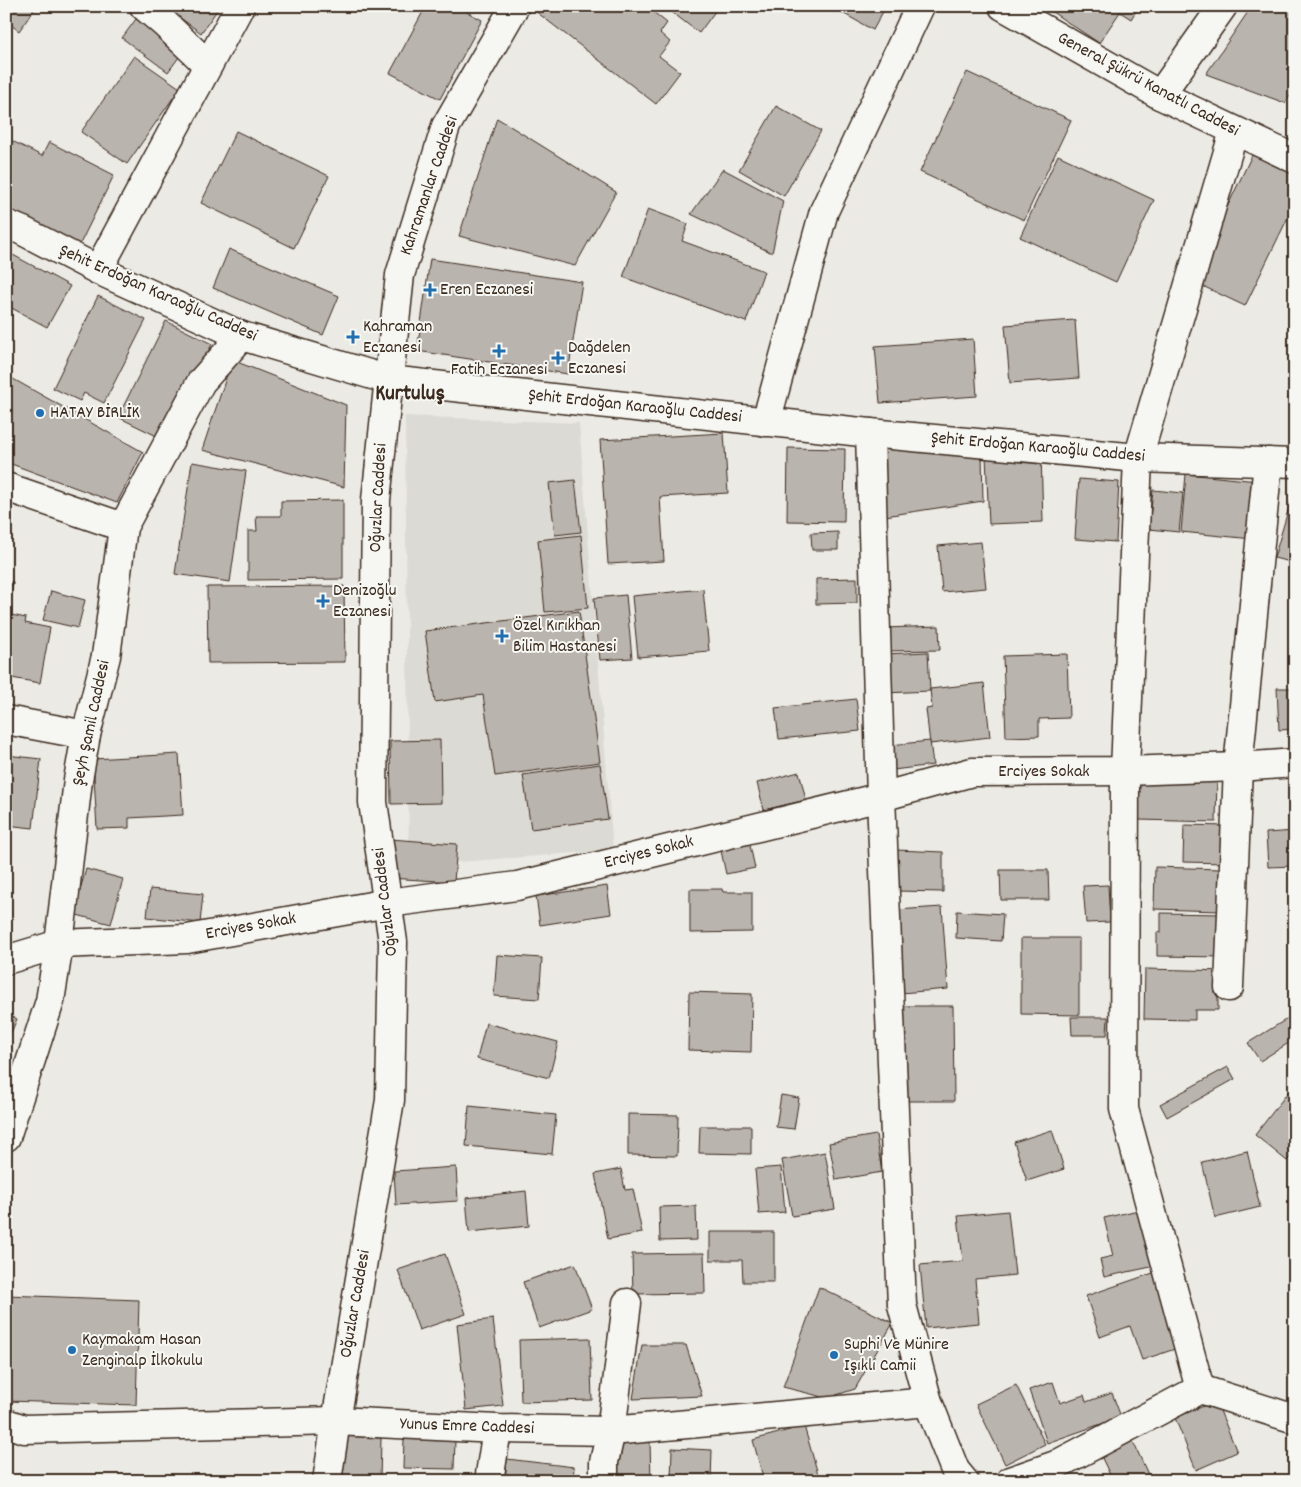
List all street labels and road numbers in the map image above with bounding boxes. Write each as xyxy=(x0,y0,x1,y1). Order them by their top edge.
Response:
street label: General Şükrü Kanatlı Caddesi xyxy=(1053,26,1243,144)
street label: Kahramanlar Caddesi xyxy=(394,113,466,259)
street label: Şehit Erdoğan Karaoğlu Caddesi xyxy=(55,239,261,349)
street label: Şehit Erdoğan Karaoğlu Caddesi xyxy=(527,383,743,431)
street label: Şehit Erdoğan Karaoğlu Caddesi xyxy=(930,426,1146,470)
street label: Oğuzlar Caddesi xyxy=(364,443,394,553)
street label: Şeyh Şamil Caddesi xyxy=(66,658,118,788)
street label: Erciyes Sokak xyxy=(998,760,1090,785)
street label: Erciyes Sokak xyxy=(602,830,696,876)
street label: Oğuzlar Caddesi xyxy=(367,846,405,958)
street label: Erciyes Sokak xyxy=(204,907,298,947)
street label: Oğuzlar Caddesi xyxy=(334,1248,378,1360)
street label: Yunus Emre Caddesi xyxy=(399,1412,535,1442)

